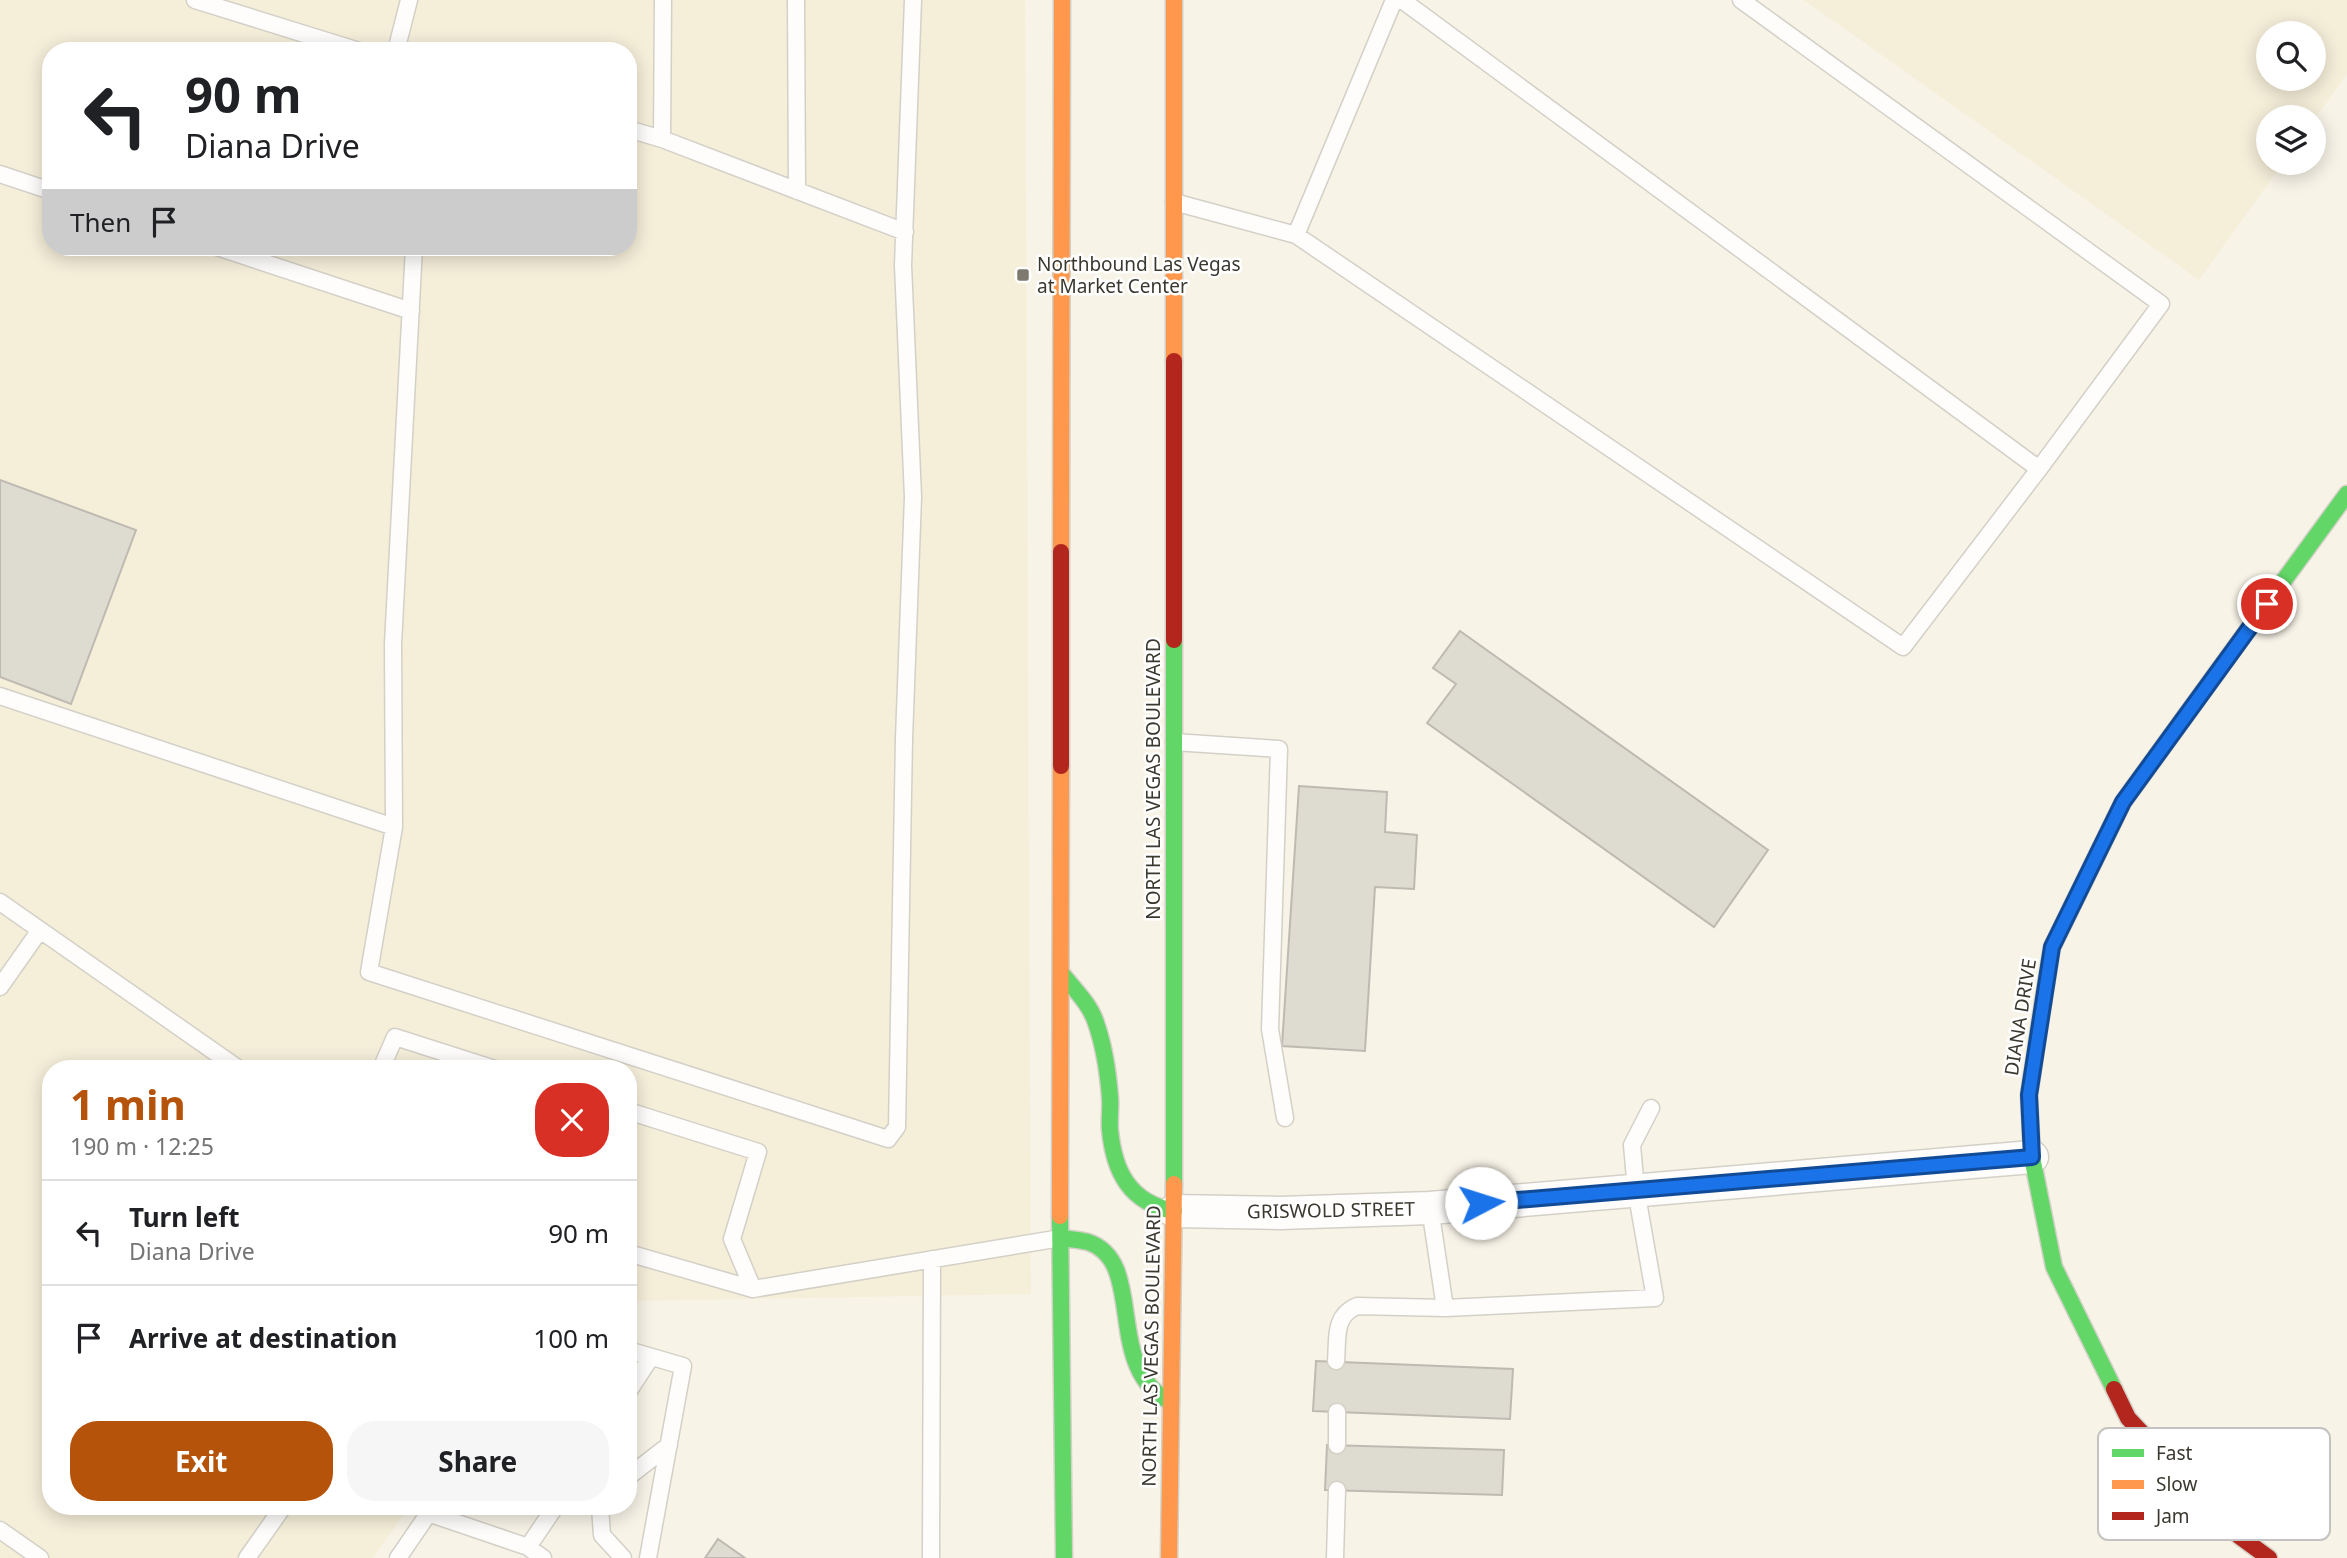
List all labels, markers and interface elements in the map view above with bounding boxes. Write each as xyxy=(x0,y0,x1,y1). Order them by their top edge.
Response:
map controls xyxy=(2256,21,2326,175)
button: search xyxy=(2256,21,2326,91)
text: 90 m xyxy=(185,61,302,127)
icon: left xyxy=(70,70,161,161)
button: layers xyxy=(2256,105,2326,175)
text: Diana Drive xyxy=(185,124,360,167)
icon: arrive xyxy=(145,203,183,241)
text: Then xyxy=(70,204,131,240)
place label: Northbound Las Vegas at Market Center xyxy=(1037,251,1241,299)
marker: Northbound Las Vegas at Market Center xyxy=(1015,267,1031,283)
pin xyxy=(2237,574,2297,634)
icon: arrive xyxy=(2248,585,2286,623)
street label: NORTH LAS VEGAS BOULEVARD xyxy=(1140,638,1166,920)
street label: DIANA DRIVE xyxy=(1998,957,2042,1077)
text: 1 min xyxy=(70,1075,186,1132)
button: close xyxy=(535,1083,609,1157)
text: 190 m · 12:25 xyxy=(70,1130,214,1162)
position arrow xyxy=(1444,1166,1518,1240)
street label: GRISWOLD STREET xyxy=(1247,1196,1416,1224)
text: Turn left xyxy=(129,1199,240,1235)
street label: NORTH LAS VEGAS BOULEVARD xyxy=(1136,1205,1166,1487)
icon: left xyxy=(70,1214,108,1252)
text: 90 m xyxy=(548,1215,609,1251)
text: Diana Drive xyxy=(129,1235,255,1267)
icon: arrive xyxy=(70,1319,108,1357)
text: Arrive at destination xyxy=(129,1320,398,1356)
text: 100 m xyxy=(533,1320,609,1356)
button: Exit xyxy=(70,1421,333,1501)
button: Share xyxy=(347,1421,609,1501)
legend xyxy=(2098,1428,2330,1540)
text: Fast xyxy=(2156,1440,2193,1466)
text: Slow xyxy=(2156,1471,2197,1497)
text: Jam xyxy=(2154,1503,2190,1529)

